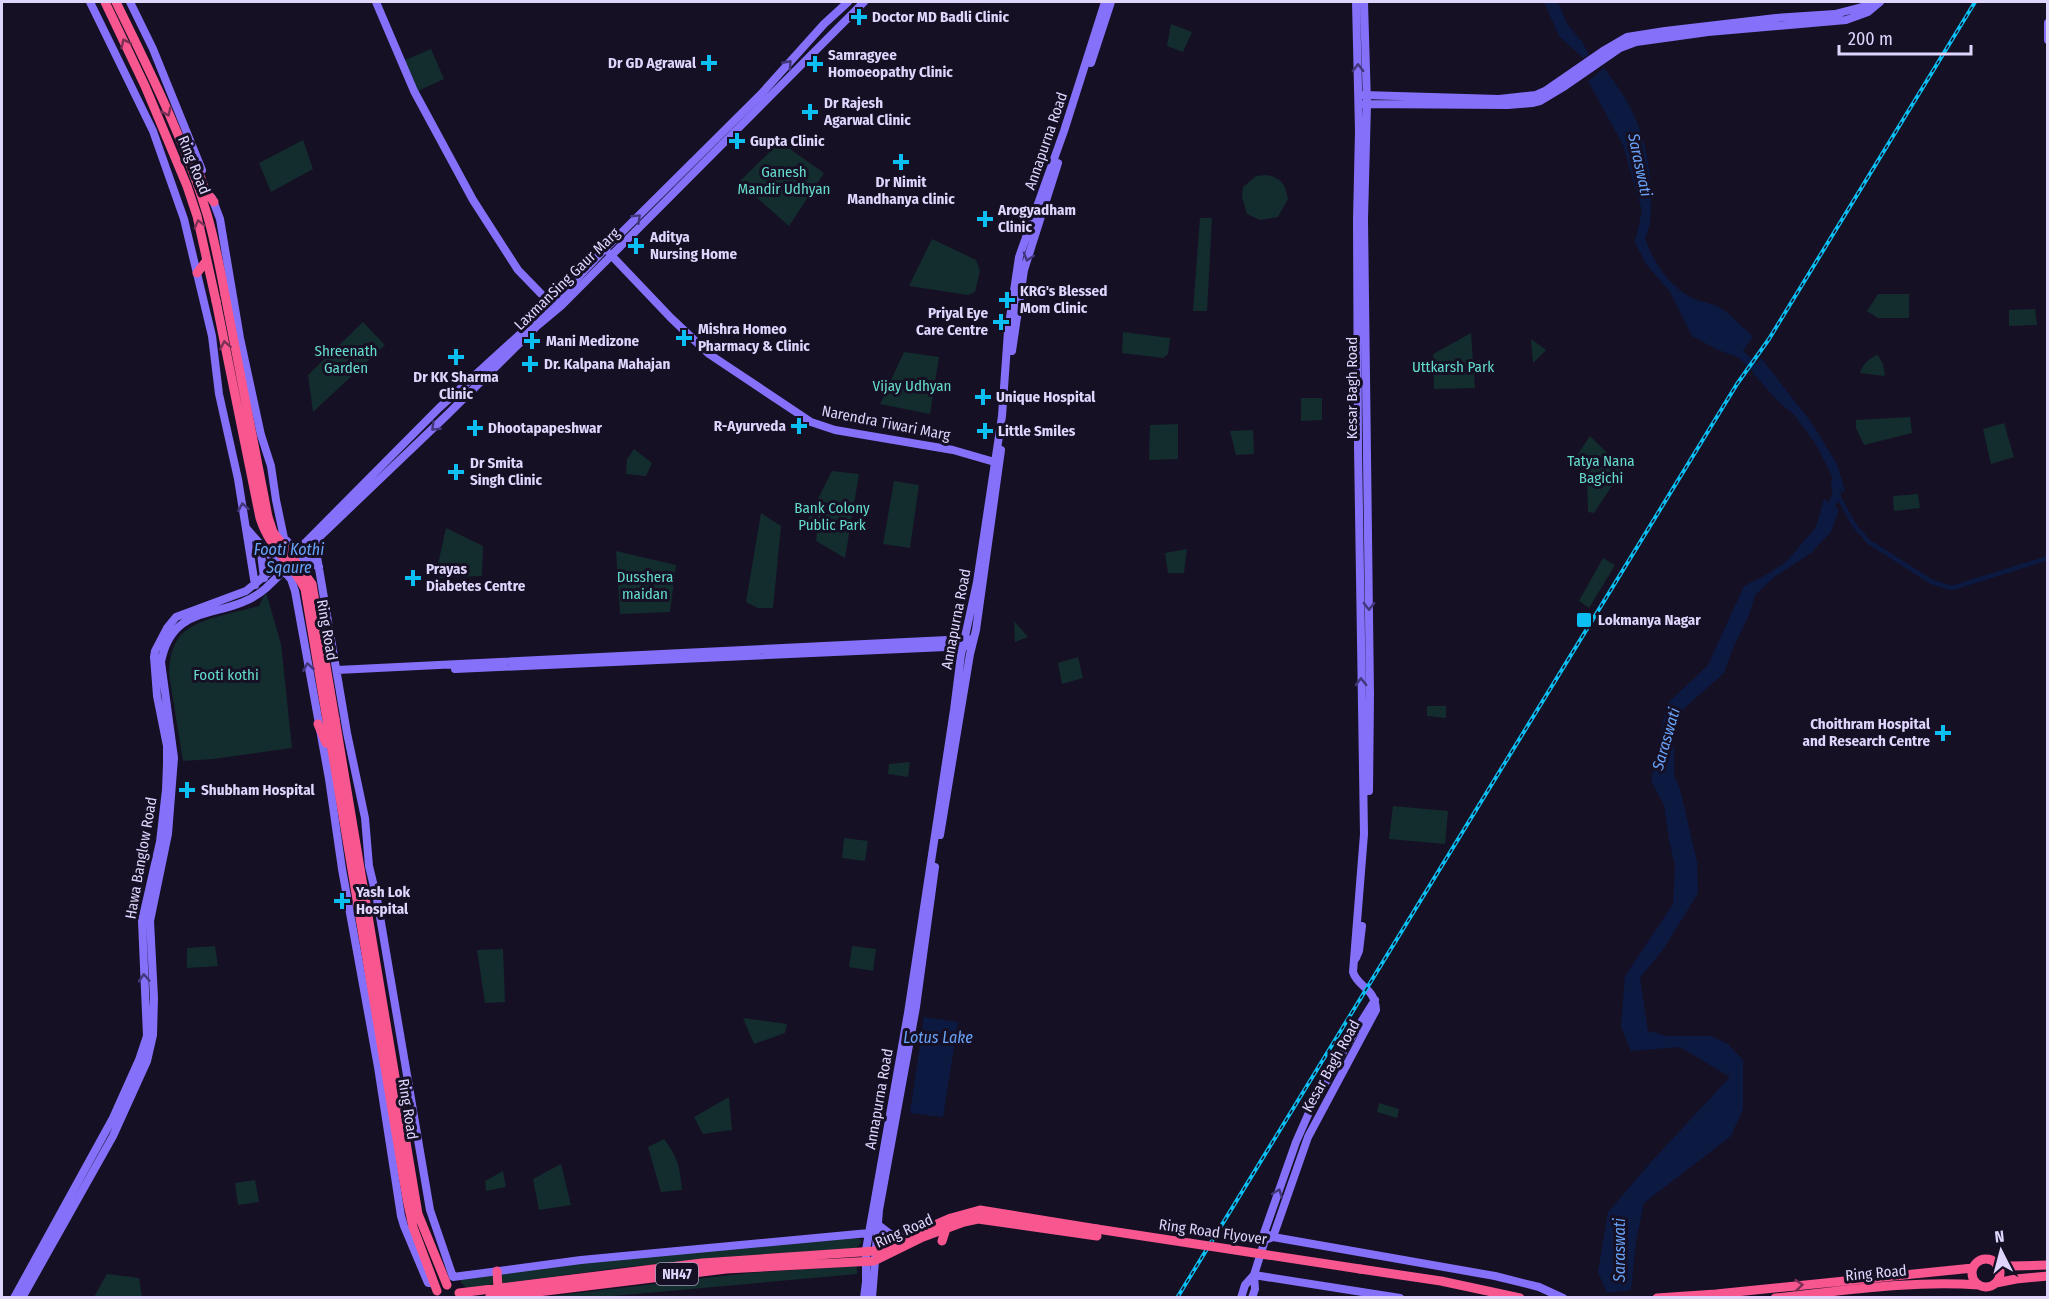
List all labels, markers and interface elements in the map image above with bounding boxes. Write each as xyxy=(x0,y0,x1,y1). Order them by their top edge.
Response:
marker: Doctor MD Badli Clinic xyxy=(850,8,868,26)
place label: Doctor MD Badli Clinic xyxy=(872,8,1010,26)
scale bar xyxy=(1839,18,1971,56)
text: 200 m xyxy=(1848,28,1893,50)
one-way arrow xyxy=(121,39,133,50)
place label: Samragyee Homoeopathy Clinic xyxy=(828,46,953,81)
place label: Dr GD Agrawal xyxy=(608,54,697,72)
marker: Dr GD Agrawal xyxy=(700,54,718,72)
marker: Samragyee Homoeopathy Clinic xyxy=(806,55,824,73)
one-way arrow xyxy=(781,61,792,71)
one-way arrow xyxy=(1351,63,1364,72)
street label: Annapurna Road xyxy=(1021,90,1071,192)
place label: Dr Rajesh Agarwal Clinic xyxy=(823,94,911,129)
marker: Dr Rajesh Agarwal Clinic xyxy=(801,103,819,121)
one-way arrow xyxy=(160,105,172,116)
water label: Saraswati xyxy=(1624,131,1656,198)
marker: Gupta Clinic xyxy=(728,132,746,150)
place label: Gupta Clinic xyxy=(750,132,825,150)
street label: Ring Road xyxy=(174,133,214,197)
marker: Dr Nimit Mandhanya clinic xyxy=(892,153,910,171)
park label: Ganesh Mandir Udhyan xyxy=(738,163,830,198)
place label: Dr Nimit Mandhanya clinic xyxy=(847,173,955,208)
place label: Arogyadham Clinic xyxy=(997,201,1076,236)
marker: Arogyadham Clinic xyxy=(976,210,994,228)
one-way arrow xyxy=(630,214,640,225)
one-way arrow xyxy=(193,219,206,229)
street label: LaxmanSing Gaur Marg xyxy=(511,224,623,334)
place label: Aditya Nursing Home xyxy=(649,228,737,263)
marker: Aditya Nursing Home xyxy=(627,237,645,255)
one-way arrow xyxy=(1023,251,1035,262)
place label: KRG's Blessed Mom Clinic xyxy=(1020,282,1107,317)
marker: KRG's Blessed Mom Clinic xyxy=(998,291,1016,309)
place label: Priyal Eye Care Centre xyxy=(916,304,988,339)
marker: Priyal Eye Care Centre xyxy=(992,313,1010,331)
place label: Mishra Homeo Pharmacy & Clinic xyxy=(698,320,810,355)
marker: Mishra Homeo Pharmacy & Clinic xyxy=(675,329,693,347)
marker: Mani Medizone xyxy=(523,332,541,350)
place label: Mani Medizone xyxy=(546,332,640,350)
street label: Kesar Bagh Road xyxy=(1343,337,1361,439)
one-way arrow xyxy=(219,340,232,350)
park label: Shreenath Garden xyxy=(314,342,378,377)
marker: Dr KK Sharma Clinic xyxy=(447,348,465,366)
marker: Dr. Kalpana Mahajan xyxy=(521,355,539,373)
place label: Dr. Kalpana Mahajan xyxy=(544,355,670,373)
park label: Uttkarsh Park xyxy=(1412,358,1494,376)
place label: Dr KK Sharma Clinic xyxy=(413,368,499,403)
park label: Vijay Udhyan xyxy=(873,377,951,395)
marker: Unique Hospital xyxy=(974,388,992,406)
place label: Unique Hospital xyxy=(996,388,1096,406)
street label: Narendra Tiwari Marg xyxy=(820,402,952,444)
place label: R-Ayurveda xyxy=(714,417,787,435)
marker: R-Ayurveda xyxy=(790,417,808,435)
marker: Dhootapapeshwar xyxy=(466,419,484,437)
place label: Dhootapapeshwar xyxy=(488,419,603,437)
one-way arrow xyxy=(431,420,441,431)
marker: Little Smiles xyxy=(976,422,994,440)
place label: Little Smiles xyxy=(998,422,1076,440)
park label: Tatya Nana Bagichi xyxy=(1567,452,1635,487)
place label: Dr Smita Singh Clinic xyxy=(470,454,542,489)
marker: Dr Smita Singh Clinic xyxy=(447,463,465,481)
park label: Bank Colony Public Park xyxy=(794,499,870,534)
one-way arrow xyxy=(237,502,250,512)
water label: Footi Kothi Sqaure xyxy=(254,540,324,577)
place label: Prayas Diabetes Centre xyxy=(426,560,526,595)
street label: Annapurna Road xyxy=(937,567,975,671)
park label: Dusshera maidan xyxy=(617,568,673,603)
marker: Prayas Diabetes Centre xyxy=(404,569,422,587)
street label: Ring Road xyxy=(313,598,341,662)
one-way arrow xyxy=(1363,601,1375,610)
marker: Lokmanya Nagar xyxy=(1575,611,1593,629)
place label: Lokmanya Nagar xyxy=(1598,611,1701,629)
one-way arrow xyxy=(302,662,315,672)
park label: Footi kothi xyxy=(193,666,259,684)
one-way arrow xyxy=(1355,678,1367,687)
water label: Saraswati xyxy=(1648,706,1684,773)
place label: Choithram Hospital and Research Centre xyxy=(1802,715,1931,750)
marker: Choithram Hospital and Research Centre xyxy=(1934,724,1952,742)
marker: Shubham Hospital xyxy=(178,781,196,799)
place label: Shubham Hospital xyxy=(201,781,316,799)
street label: Hawa Banglow Road xyxy=(121,796,161,920)
place label: Yash Lok Hospital xyxy=(355,883,410,918)
marker: Yash Lok Hospital xyxy=(333,892,351,910)
one-way arrow xyxy=(138,973,151,982)
street label: Kesar Bagh Road xyxy=(1298,1017,1364,1115)
water label: Lotus Lake xyxy=(903,1028,973,1047)
street label: Annapurna Road xyxy=(861,1047,897,1151)
street label: Ring Road xyxy=(394,1077,422,1141)
one-way arrow xyxy=(1271,1188,1284,1199)
street label: Ring Road xyxy=(872,1210,936,1252)
street label: Ring Road Flyover xyxy=(1158,1216,1269,1249)
water label: Saraswati xyxy=(1610,1218,1629,1283)
north arrow xyxy=(1971,1221,2031,1281)
text: N xyxy=(1994,1227,2005,1247)
street label: Ring Road xyxy=(1845,1261,1907,1285)
road number: NH47 xyxy=(656,1263,698,1285)
one-way arrow xyxy=(1794,1279,1803,1292)

